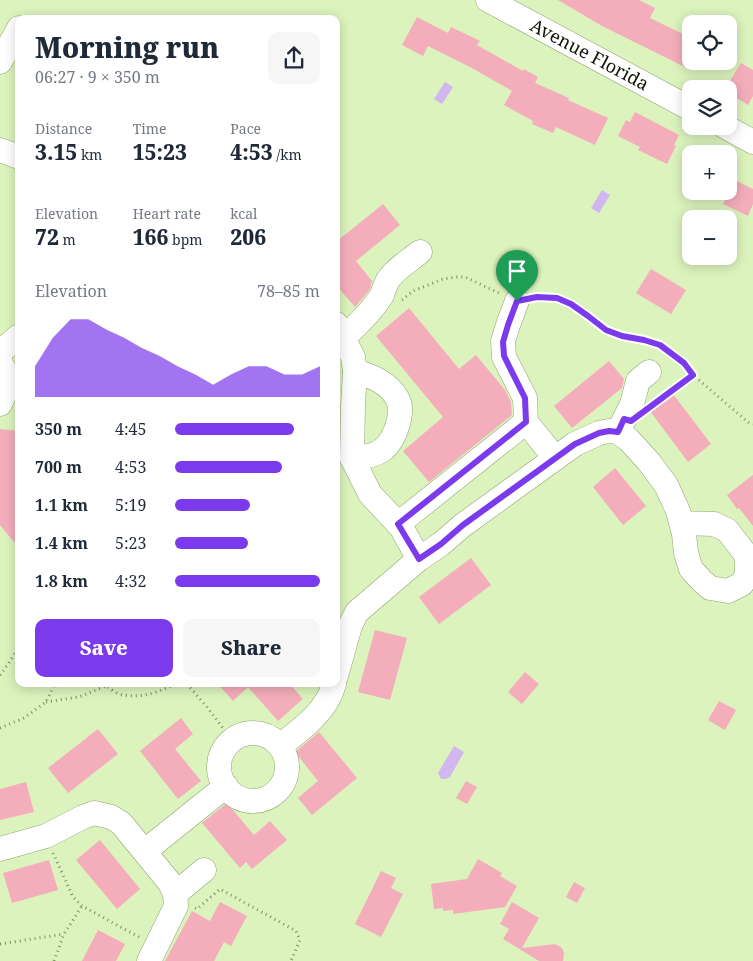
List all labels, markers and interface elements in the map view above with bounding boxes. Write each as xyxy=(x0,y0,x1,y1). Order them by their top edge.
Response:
street label: Avenue Florida xyxy=(527,13,653,95)
map controls xyxy=(682,15,737,265)
button: locate xyxy=(682,15,737,70)
text: Morning run xyxy=(35,28,219,66)
button: share xyxy=(268,32,320,84)
text: 06:27 · 9 × 350 m xyxy=(35,66,160,88)
button: layers xyxy=(682,80,737,135)
text: Distance xyxy=(35,119,92,138)
text: Time xyxy=(133,119,166,138)
text: Pace xyxy=(230,119,261,138)
text: 3.15 xyxy=(35,138,77,166)
text: 15:23 xyxy=(133,138,187,166)
text: 4:53 xyxy=(230,138,273,166)
text: km xyxy=(77,145,102,164)
text: /km xyxy=(273,145,302,164)
button: + xyxy=(682,145,737,200)
text: Elevation xyxy=(35,204,98,223)
text: Heart rate xyxy=(133,204,201,223)
text: kcal xyxy=(230,204,257,223)
button: − xyxy=(682,210,737,265)
text: 72 xyxy=(35,223,59,251)
text: 166 xyxy=(133,223,168,251)
text: 206 xyxy=(230,223,266,251)
text: m xyxy=(59,230,76,249)
text: bpm xyxy=(168,230,202,249)
pin xyxy=(496,250,538,301)
icon: arrive xyxy=(503,257,531,285)
text: Elevation xyxy=(35,280,107,302)
text: 78–85 m xyxy=(257,280,320,302)
text: 350 m xyxy=(35,418,82,440)
text: 4:45 xyxy=(115,418,146,440)
text: 700 m xyxy=(35,456,82,478)
text: 4:53 xyxy=(115,456,146,478)
text: 1.1 km xyxy=(35,494,88,516)
text: 5:19 xyxy=(115,494,146,516)
text: 1.4 km xyxy=(35,532,88,554)
text: 5:23 xyxy=(115,532,146,554)
text: 1.8 km xyxy=(35,570,88,592)
text: 4:32 xyxy=(115,570,146,592)
button: Save xyxy=(35,619,173,677)
button: Share xyxy=(183,619,320,677)

